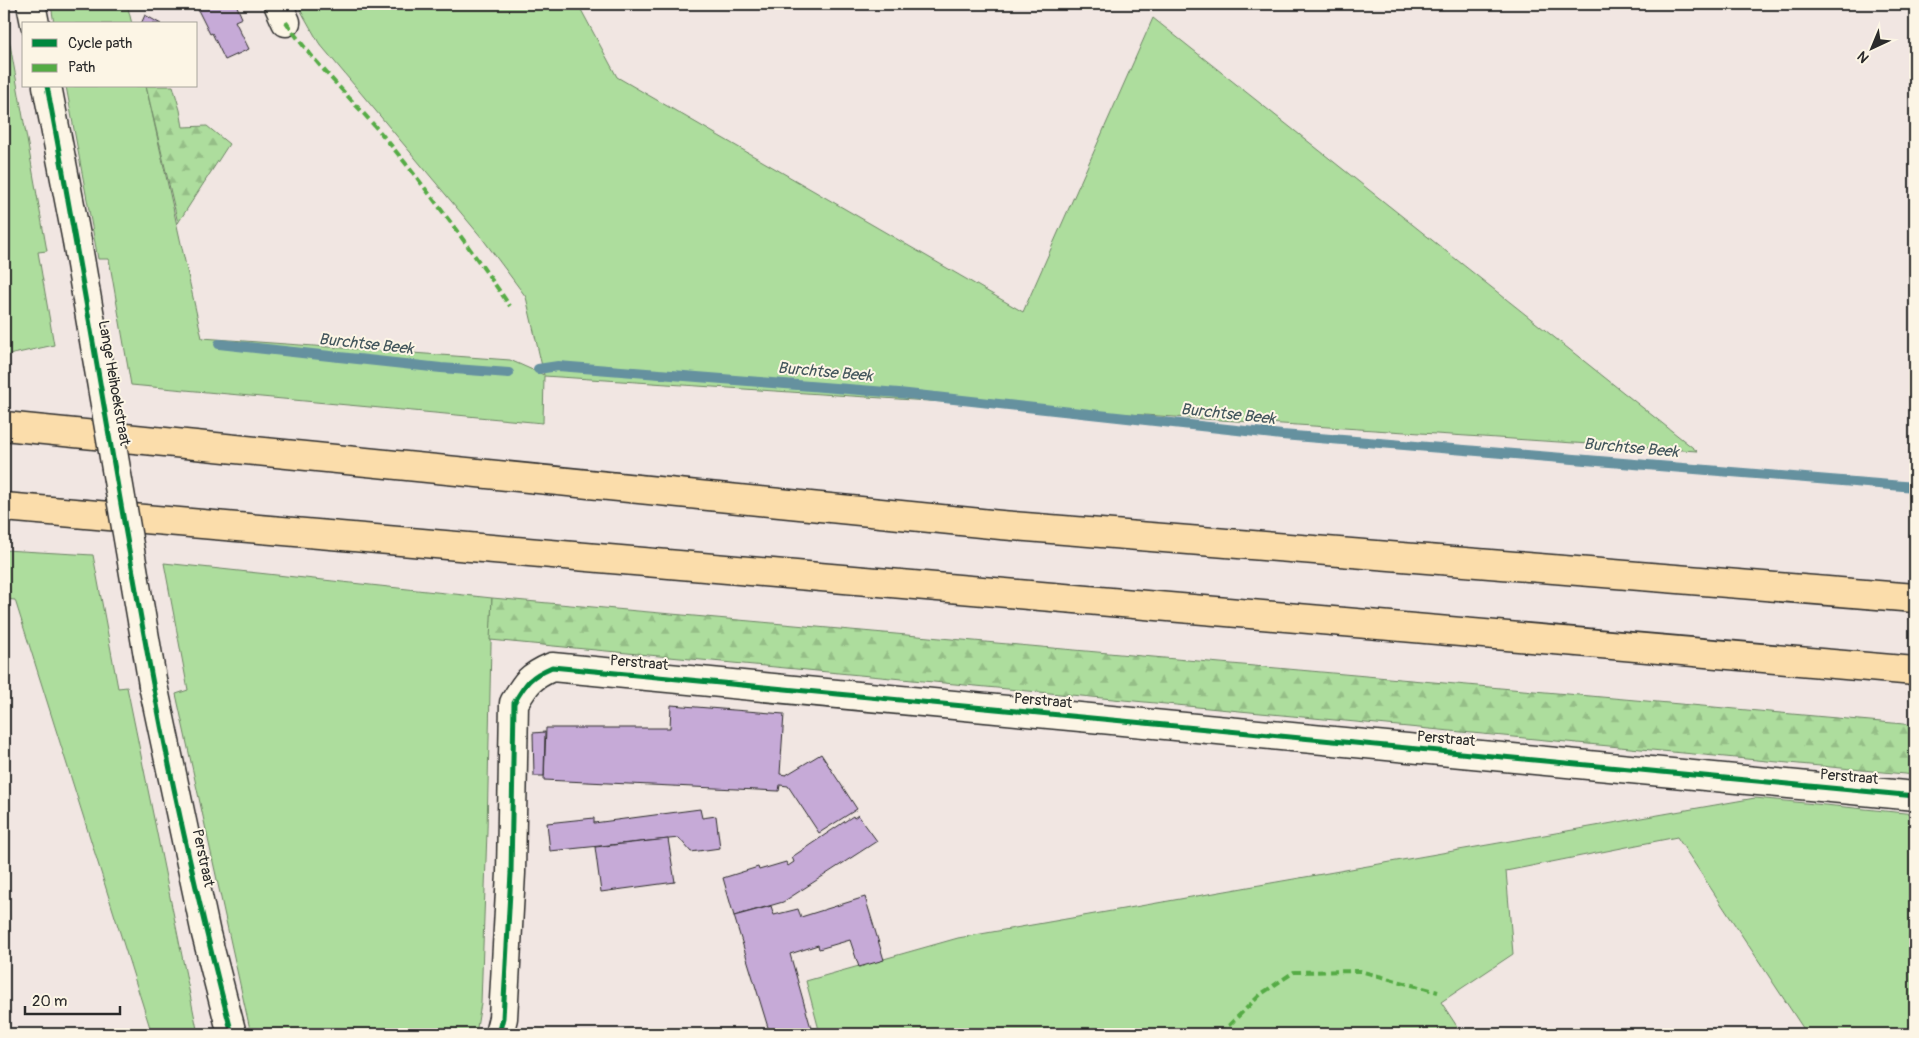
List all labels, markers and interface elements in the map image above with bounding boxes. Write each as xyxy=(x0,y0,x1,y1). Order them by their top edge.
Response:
legend xyxy=(22,22,198,88)
north arrow xyxy=(1846,22,1896,72)
text: Cycle path xyxy=(68,34,132,53)
text: N xyxy=(1854,48,1873,66)
text: Path xyxy=(68,58,95,77)
street label: Lange Heihoekstraat xyxy=(94,319,135,448)
water label: Burchtse Beek xyxy=(318,329,416,359)
water label: Burchtse Beek xyxy=(777,358,874,386)
water label: Burchtse Beek xyxy=(1180,399,1278,429)
water label: Burchtse Beek xyxy=(1583,434,1680,462)
street label: Perstraat xyxy=(609,651,670,675)
street label: Perstraat xyxy=(1013,689,1074,713)
street label: Perstraat xyxy=(1416,727,1477,751)
street label: Perstraat xyxy=(1819,765,1880,789)
street label: Perstraat xyxy=(188,827,219,890)
scale bar xyxy=(25,983,120,1015)
text: 20 m xyxy=(32,992,67,1011)

